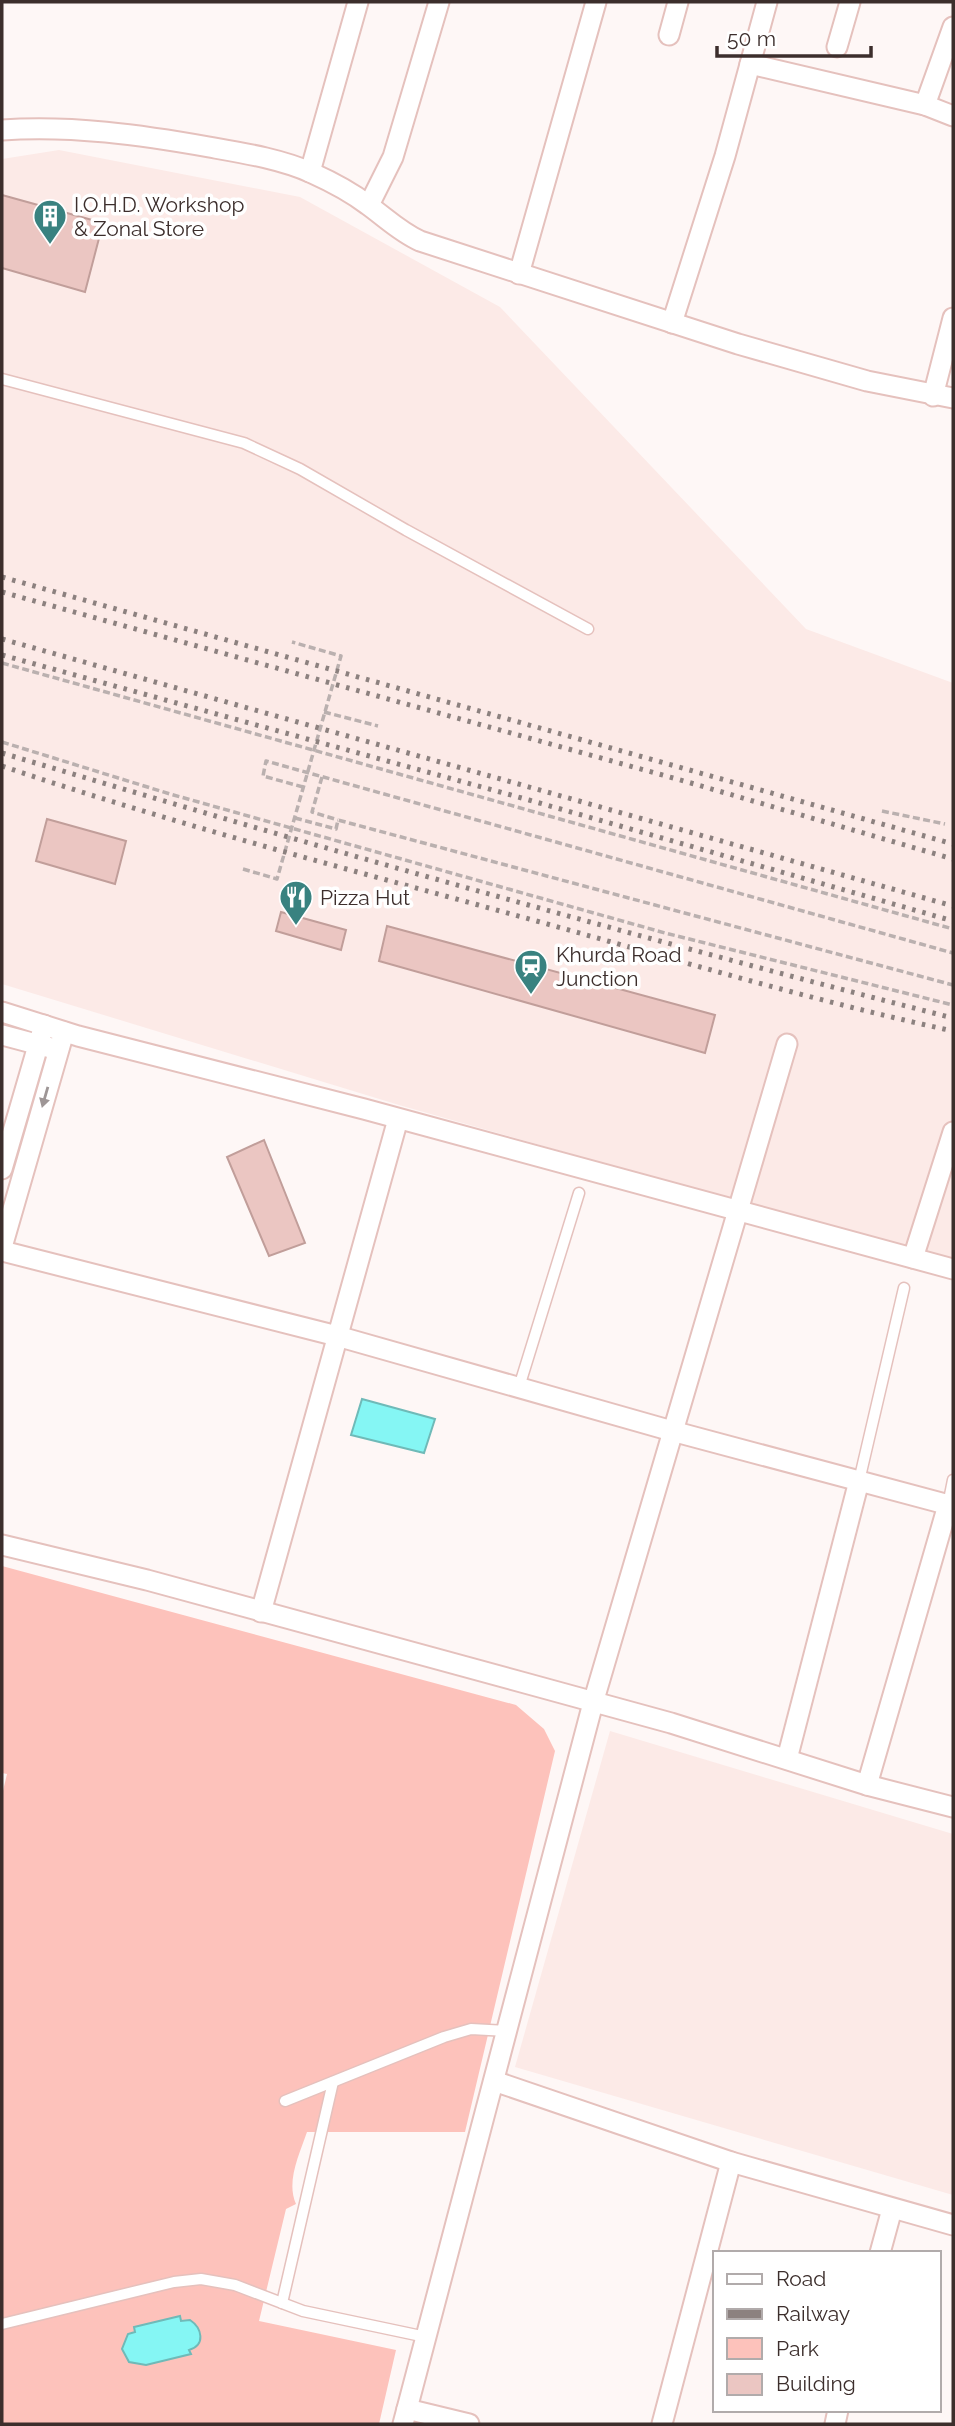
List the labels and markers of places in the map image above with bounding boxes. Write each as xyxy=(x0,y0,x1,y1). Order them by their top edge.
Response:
place label: I.O.H.D. Workshop & Zonal Store xyxy=(74,192,244,241)
building icon: I.O.H.D. Workshop & Zonal Store xyxy=(31,197,69,246)
restaurant icon: Pizza Hut xyxy=(277,878,315,927)
place label: Pizza Hut xyxy=(320,885,410,910)
place label: Khurda Road Junction xyxy=(556,942,682,991)
station icon: Khurda Road Junction xyxy=(512,947,550,996)

